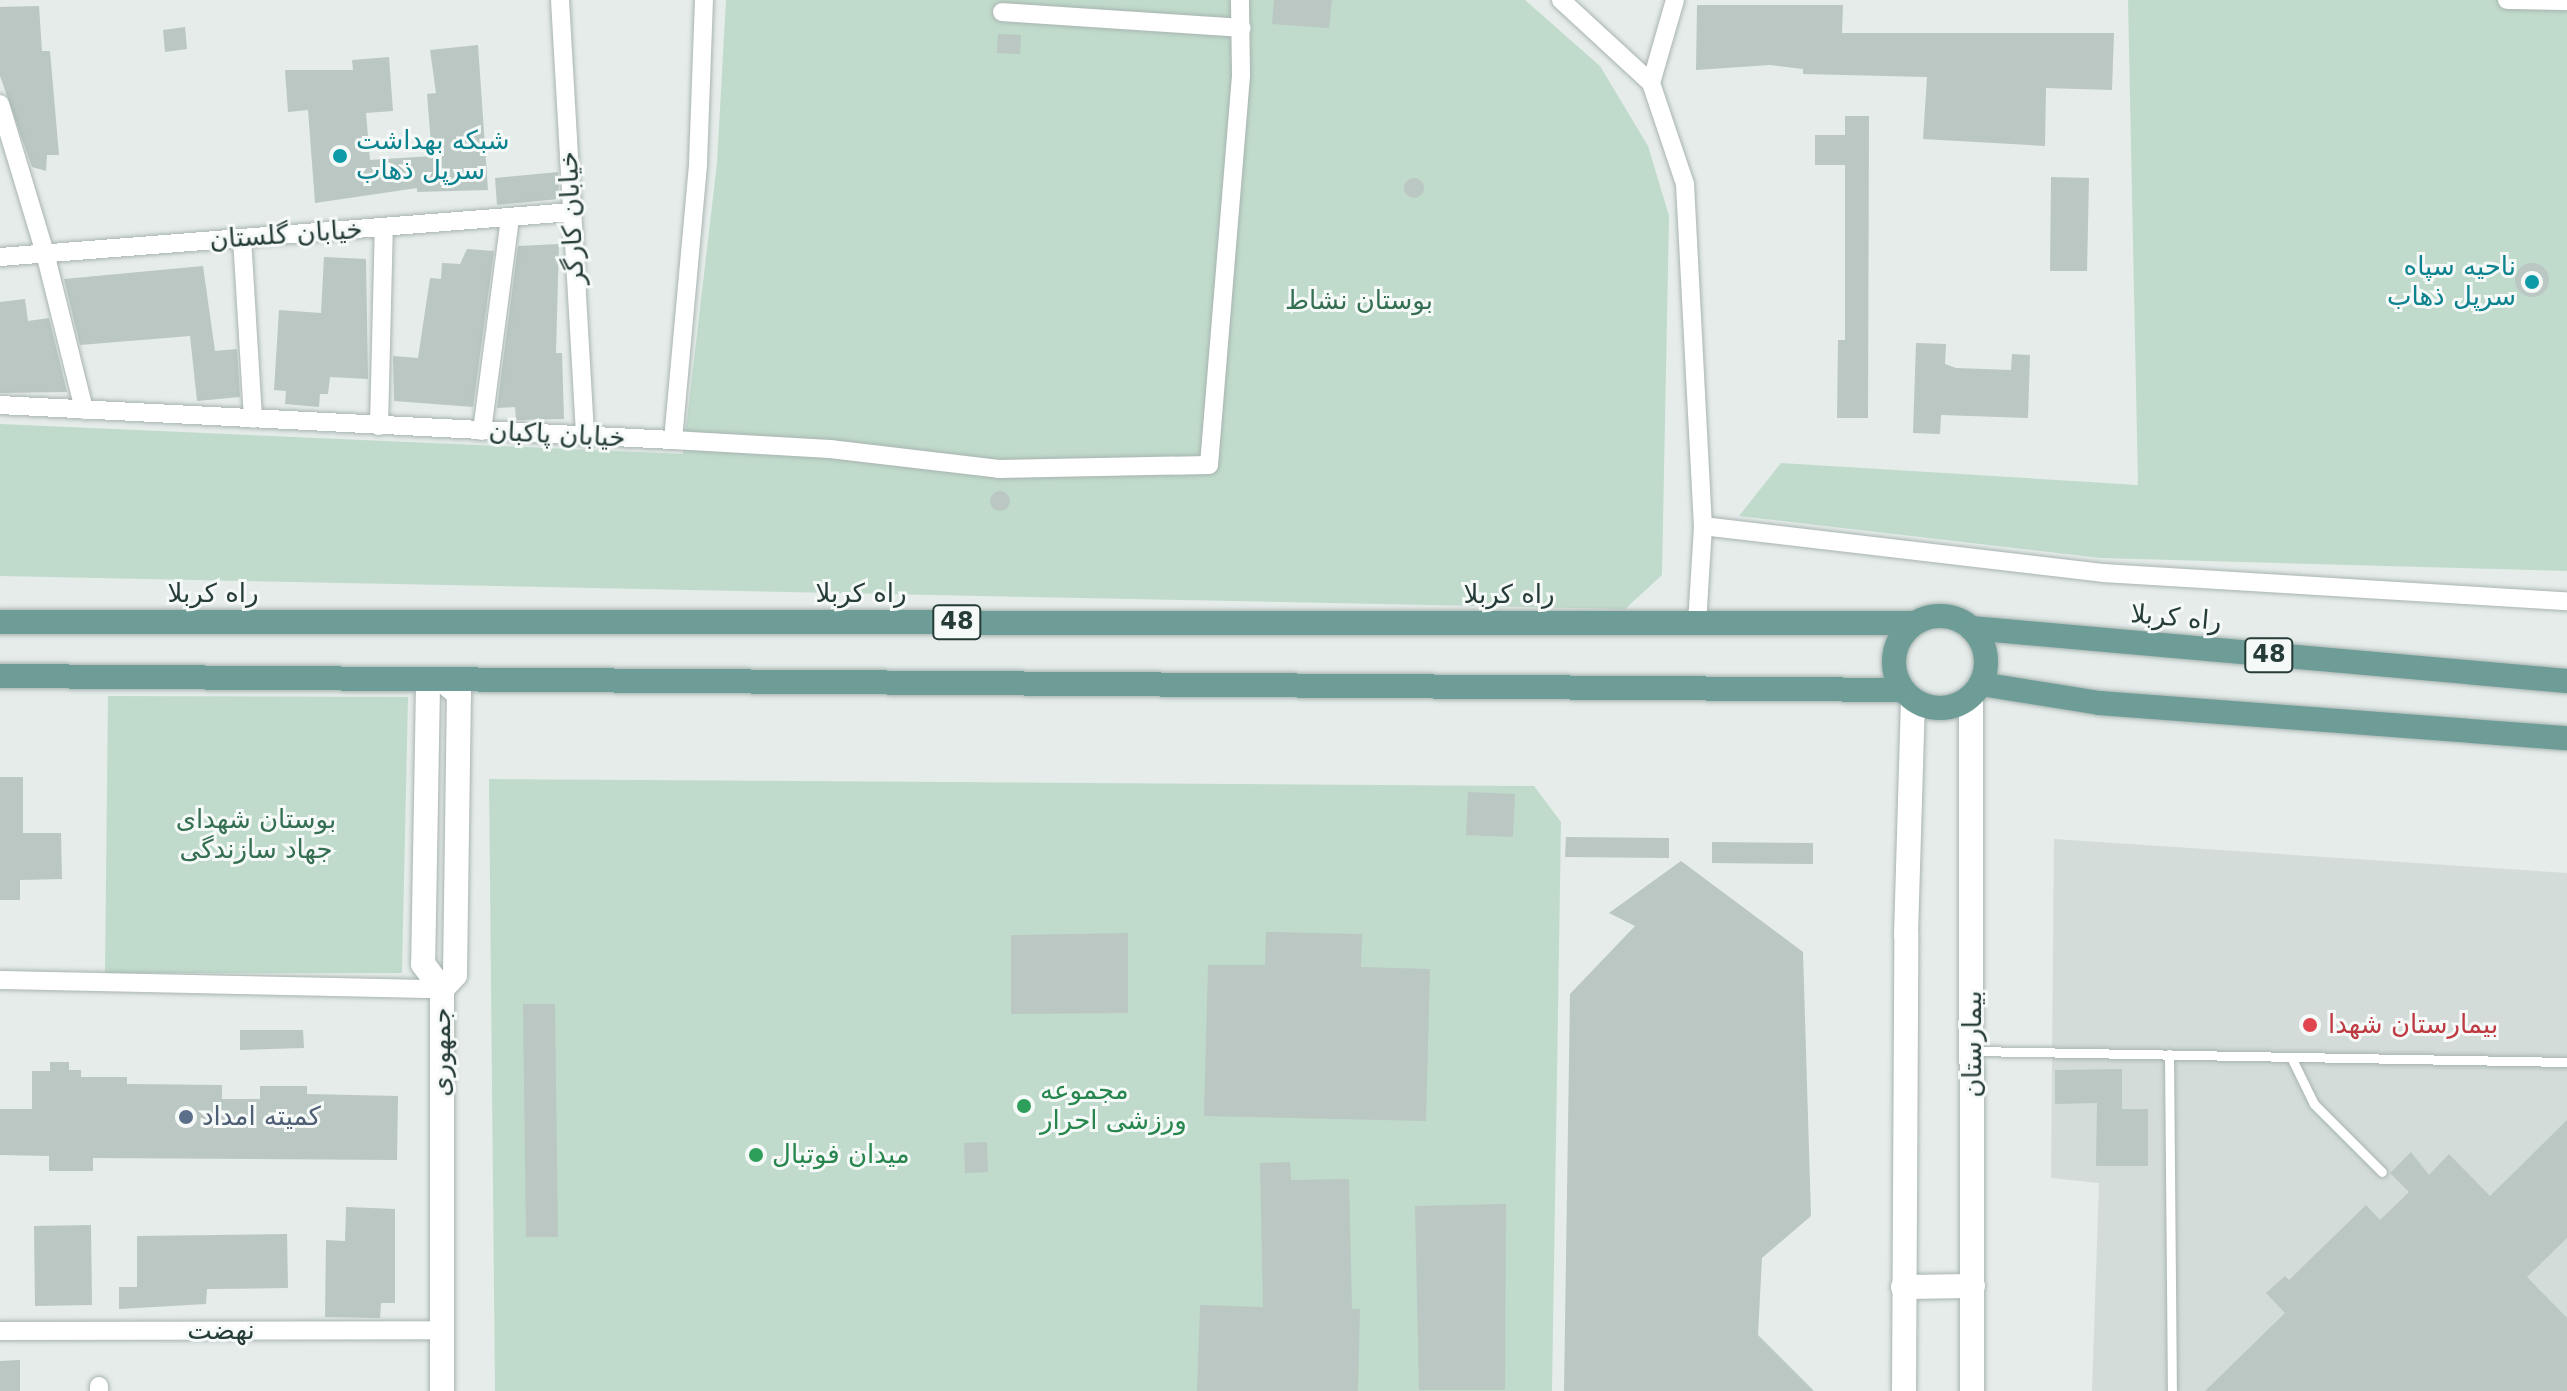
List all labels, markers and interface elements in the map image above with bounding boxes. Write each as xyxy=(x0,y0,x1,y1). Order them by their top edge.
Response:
place label: شبکه بهداشت سرپل ذهاب xyxy=(356,125,510,186)
marker: شبکه بهداشت سرپل ذهاب xyxy=(331,147,349,165)
street label: خیابان کارگر xyxy=(553,150,591,286)
street label: خیابان گلستان xyxy=(208,214,364,256)
place label: ناحیه سپاه سرپل ذهاب xyxy=(2387,251,2516,312)
marker: ناحیه سپاه سرپل ذهاب xyxy=(2523,273,2541,291)
park label: بوستان نشاط xyxy=(1285,285,1433,317)
street label: خیابان پاکبان xyxy=(488,416,626,454)
street label: راه کربلا xyxy=(167,578,259,610)
street label: راه کربلا xyxy=(815,578,907,610)
street label: راه کربلا xyxy=(1463,579,1555,611)
street label: راه کربلا xyxy=(2129,598,2223,638)
road number: 48 xyxy=(931,602,983,642)
road number: 48 xyxy=(2243,635,2295,675)
park label: بوستان شهدای جهاد سازندگی xyxy=(176,804,336,866)
street label: بیمارستان xyxy=(1957,990,1989,1098)
street label: جمهوری xyxy=(426,1007,458,1097)
place label: بیمارستان شهدا xyxy=(2328,1009,2498,1041)
marker: بیمارستان شهدا xyxy=(2299,1014,2321,1036)
place label: مجموعه ورزشی احرار xyxy=(1040,1075,1187,1136)
marker: مجموعه ورزشی احرار xyxy=(1015,1097,1033,1115)
place label: کمیته امداد xyxy=(202,1101,321,1133)
marker: کمیته امداد xyxy=(177,1108,195,1126)
place label: میدان فوتبال xyxy=(772,1139,910,1171)
marker: میدان فوتبال xyxy=(747,1146,765,1164)
street label: نهضت xyxy=(187,1315,255,1347)

